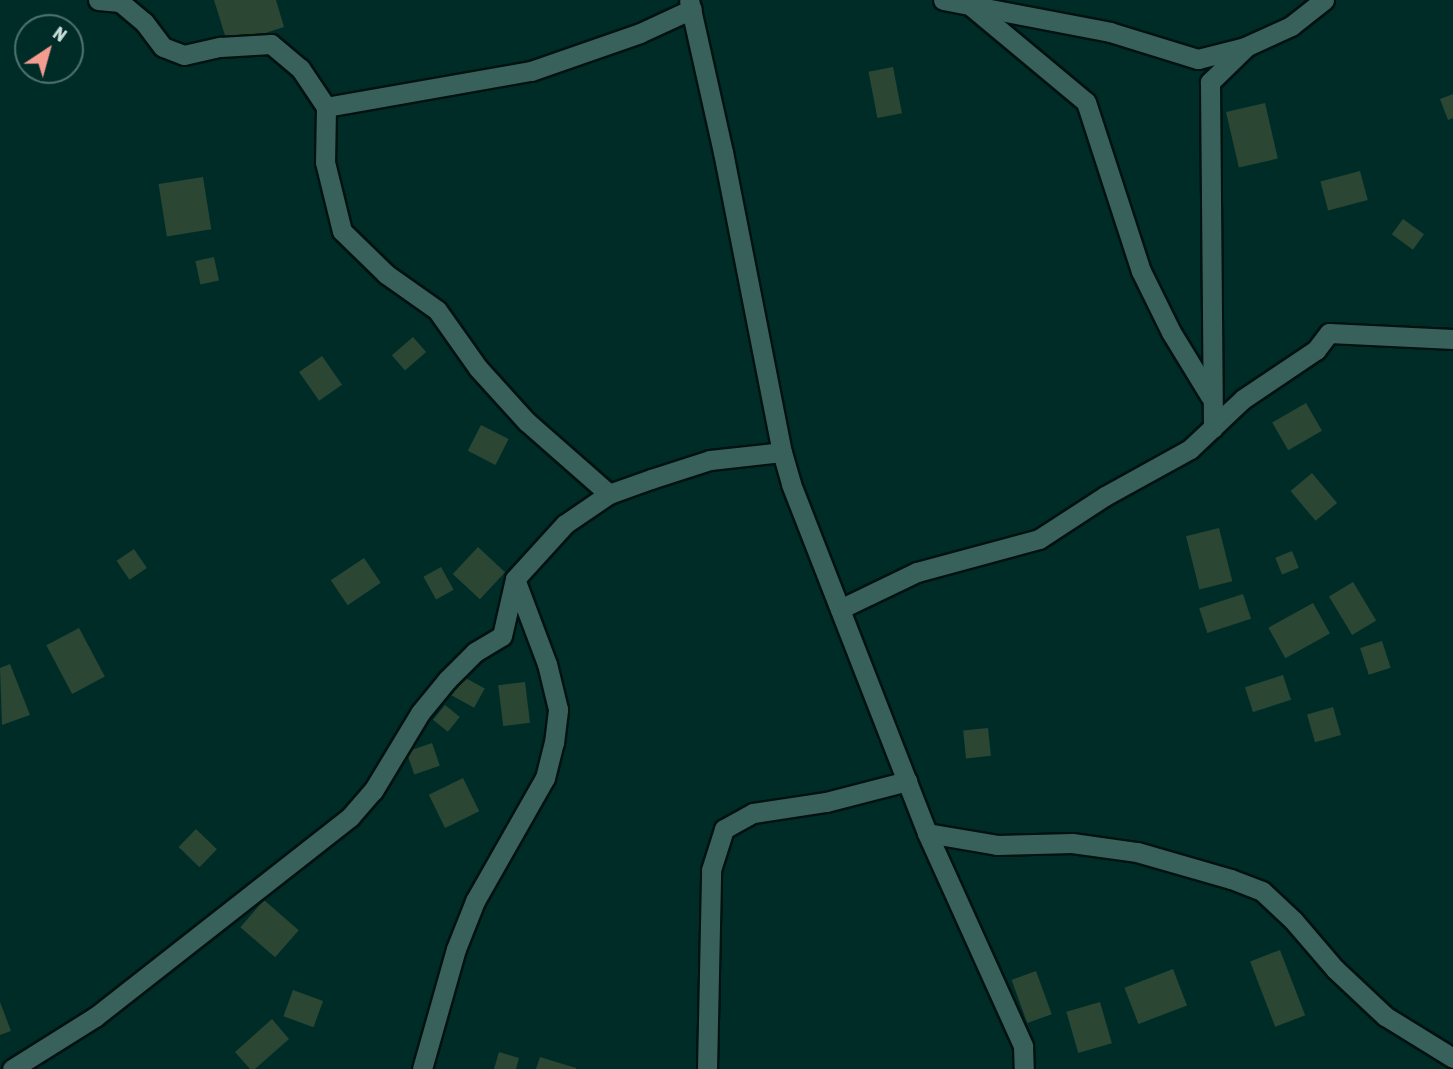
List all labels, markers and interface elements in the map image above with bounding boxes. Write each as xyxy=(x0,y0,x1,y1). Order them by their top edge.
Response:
north arrow xyxy=(14,14,84,84)
text: N xyxy=(49,21,71,46)

